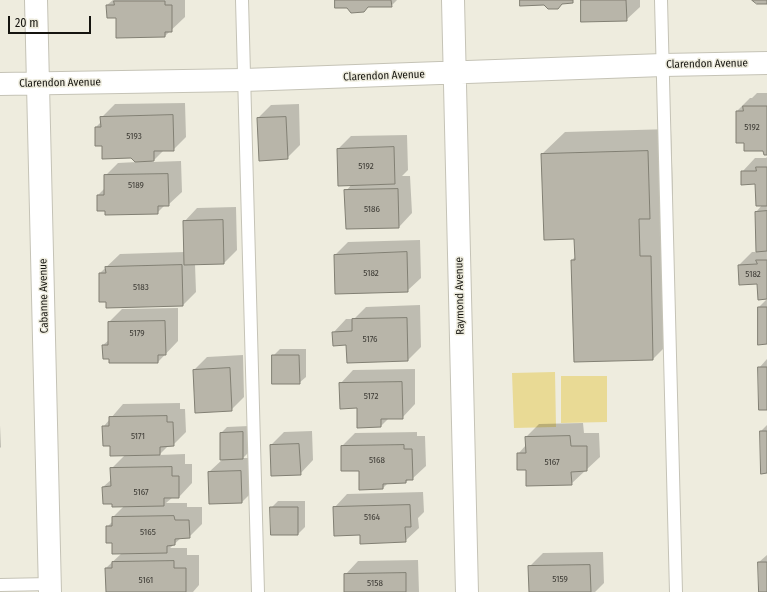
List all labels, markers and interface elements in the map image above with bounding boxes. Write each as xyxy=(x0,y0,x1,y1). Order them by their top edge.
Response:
scale bar xyxy=(10,8,93,34)
text: 20 m xyxy=(15,16,39,30)
street label: Clarendon Avenue xyxy=(666,57,748,71)
street label: Clarendon Avenue xyxy=(343,68,425,84)
street label: Clarendon Avenue xyxy=(19,76,101,90)
house number: 5192 xyxy=(744,122,760,132)
house number: 5193 xyxy=(126,131,142,141)
house number: 5192 xyxy=(358,161,374,171)
house number: 5189 xyxy=(128,180,144,190)
house number: 5186 xyxy=(364,204,380,214)
street label: Raymond Avenue xyxy=(453,257,467,335)
street label: Cabanne Avenue xyxy=(37,259,51,333)
house number: 5182 xyxy=(363,268,379,278)
house number: 5182 xyxy=(745,269,761,279)
house number: 5183 xyxy=(133,282,149,292)
house number: 5179 xyxy=(129,328,145,338)
house number: 5176 xyxy=(362,334,378,344)
house number: 5172 xyxy=(364,391,378,401)
house number: 5171 xyxy=(131,431,145,441)
house number: 5168 xyxy=(369,455,385,465)
house number: 5167 xyxy=(544,457,560,467)
house number: 5167 xyxy=(133,487,149,497)
house number: 5164 xyxy=(364,512,380,522)
house number: 5165 xyxy=(140,527,156,537)
house number: 5159 xyxy=(552,574,568,584)
house number: 5161 xyxy=(139,575,153,585)
house number: 5158 xyxy=(367,578,383,588)

